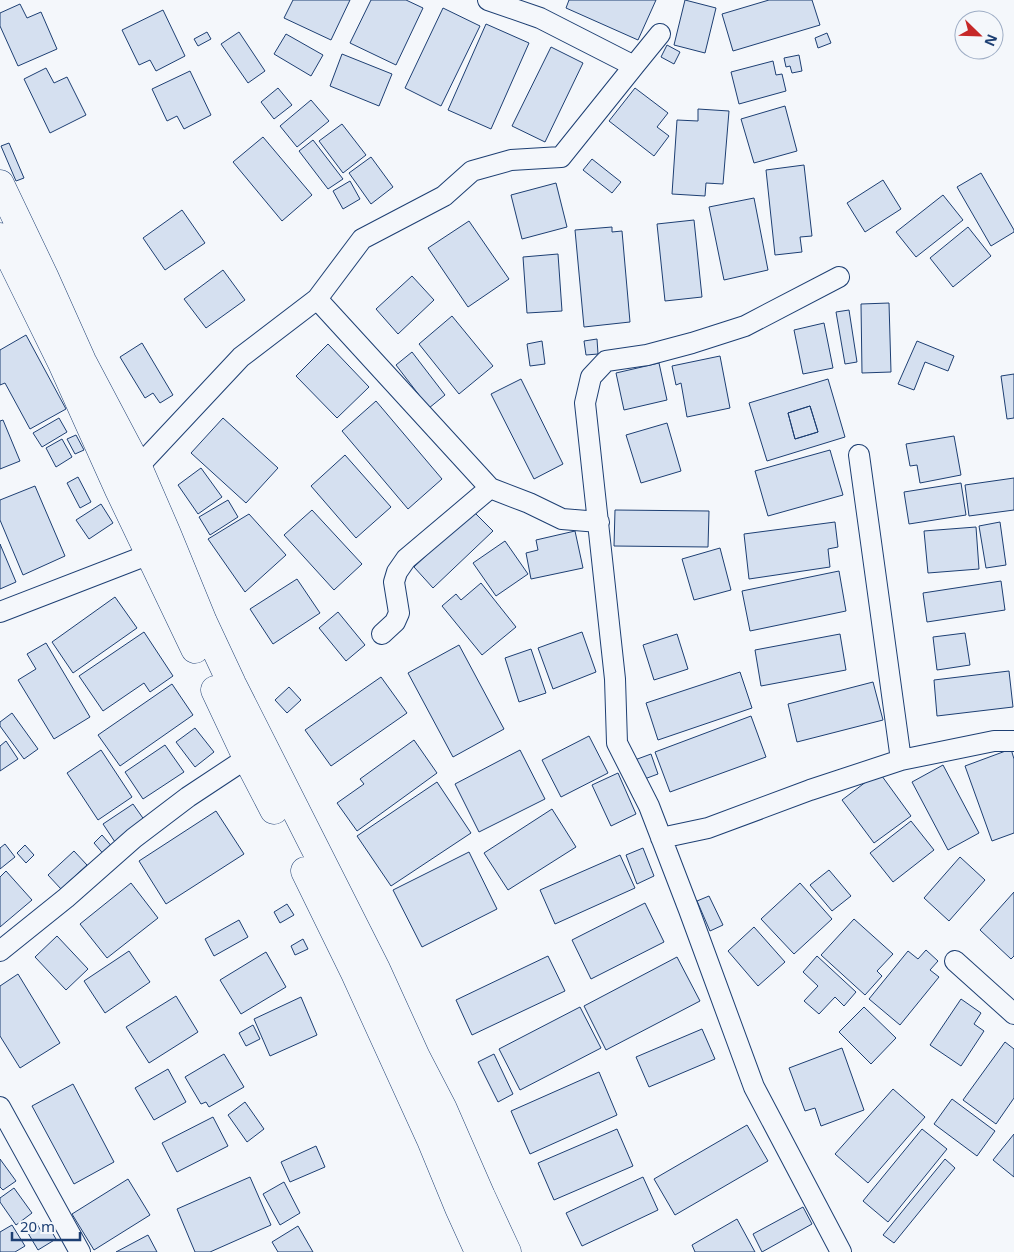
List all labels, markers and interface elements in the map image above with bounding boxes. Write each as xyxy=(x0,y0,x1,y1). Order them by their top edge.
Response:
north arrow xyxy=(954,10,1004,60)
text: N xyxy=(980,31,1002,49)
scale bar xyxy=(12,1210,80,1242)
text: 20 m xyxy=(20,1216,55,1236)

